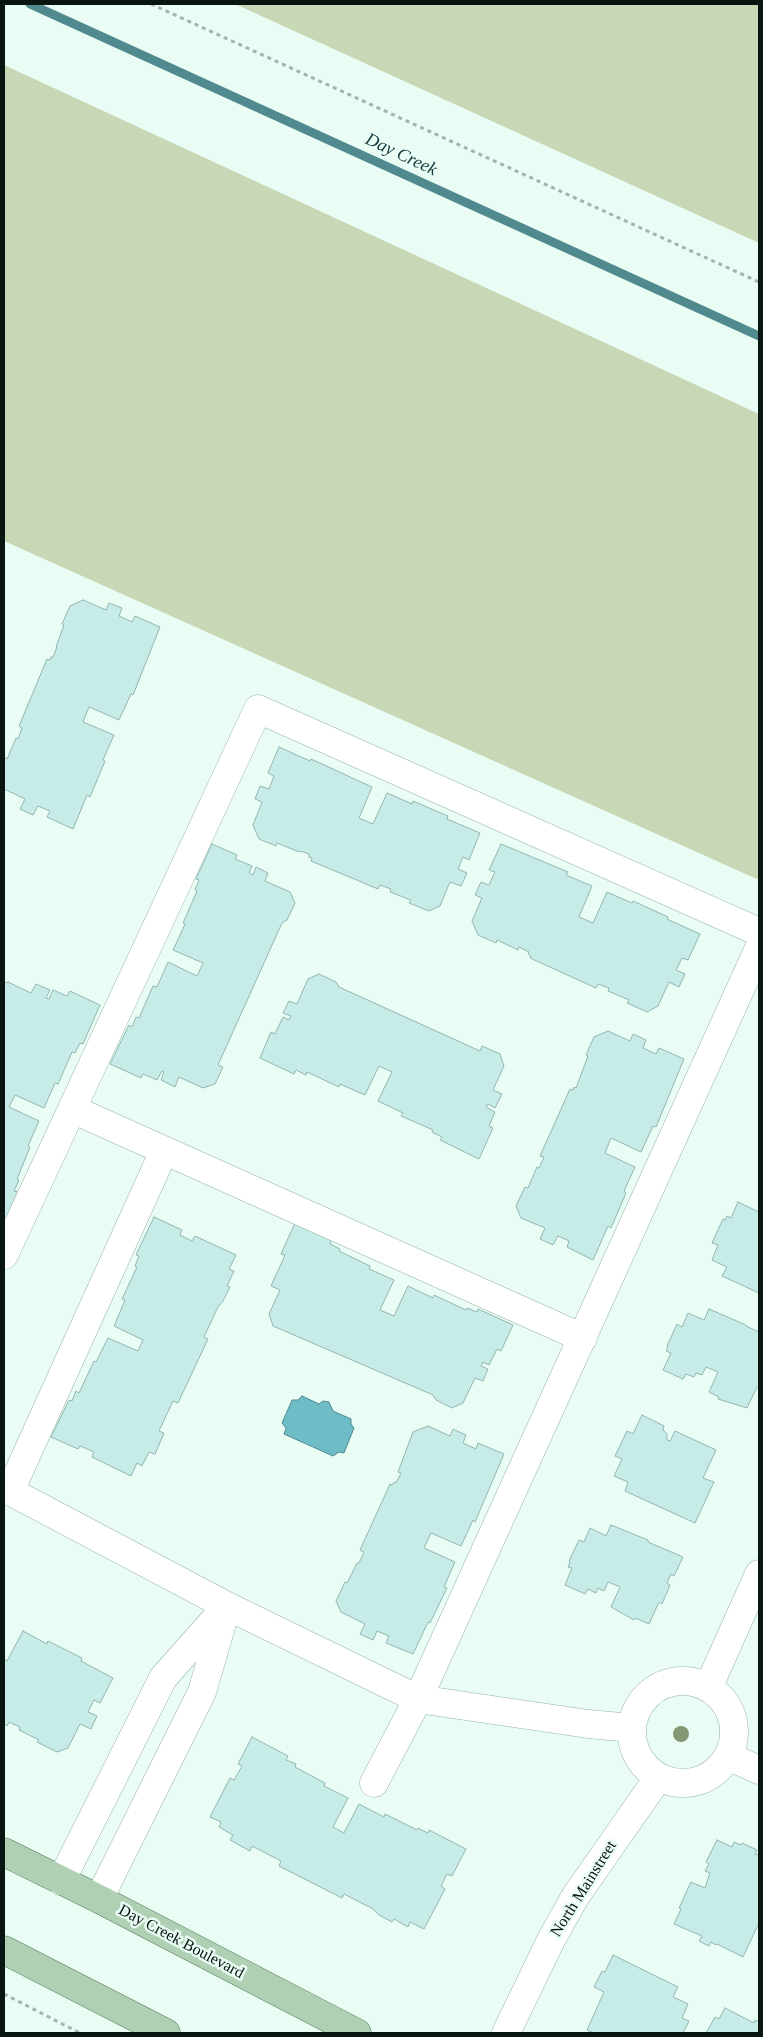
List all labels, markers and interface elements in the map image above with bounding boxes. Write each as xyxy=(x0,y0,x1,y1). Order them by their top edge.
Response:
water label: Day Creek xyxy=(362,129,440,181)
street label: North Mainstreet xyxy=(547,1837,621,1941)
street label: Day Creek Boulevard xyxy=(115,1901,247,1983)

